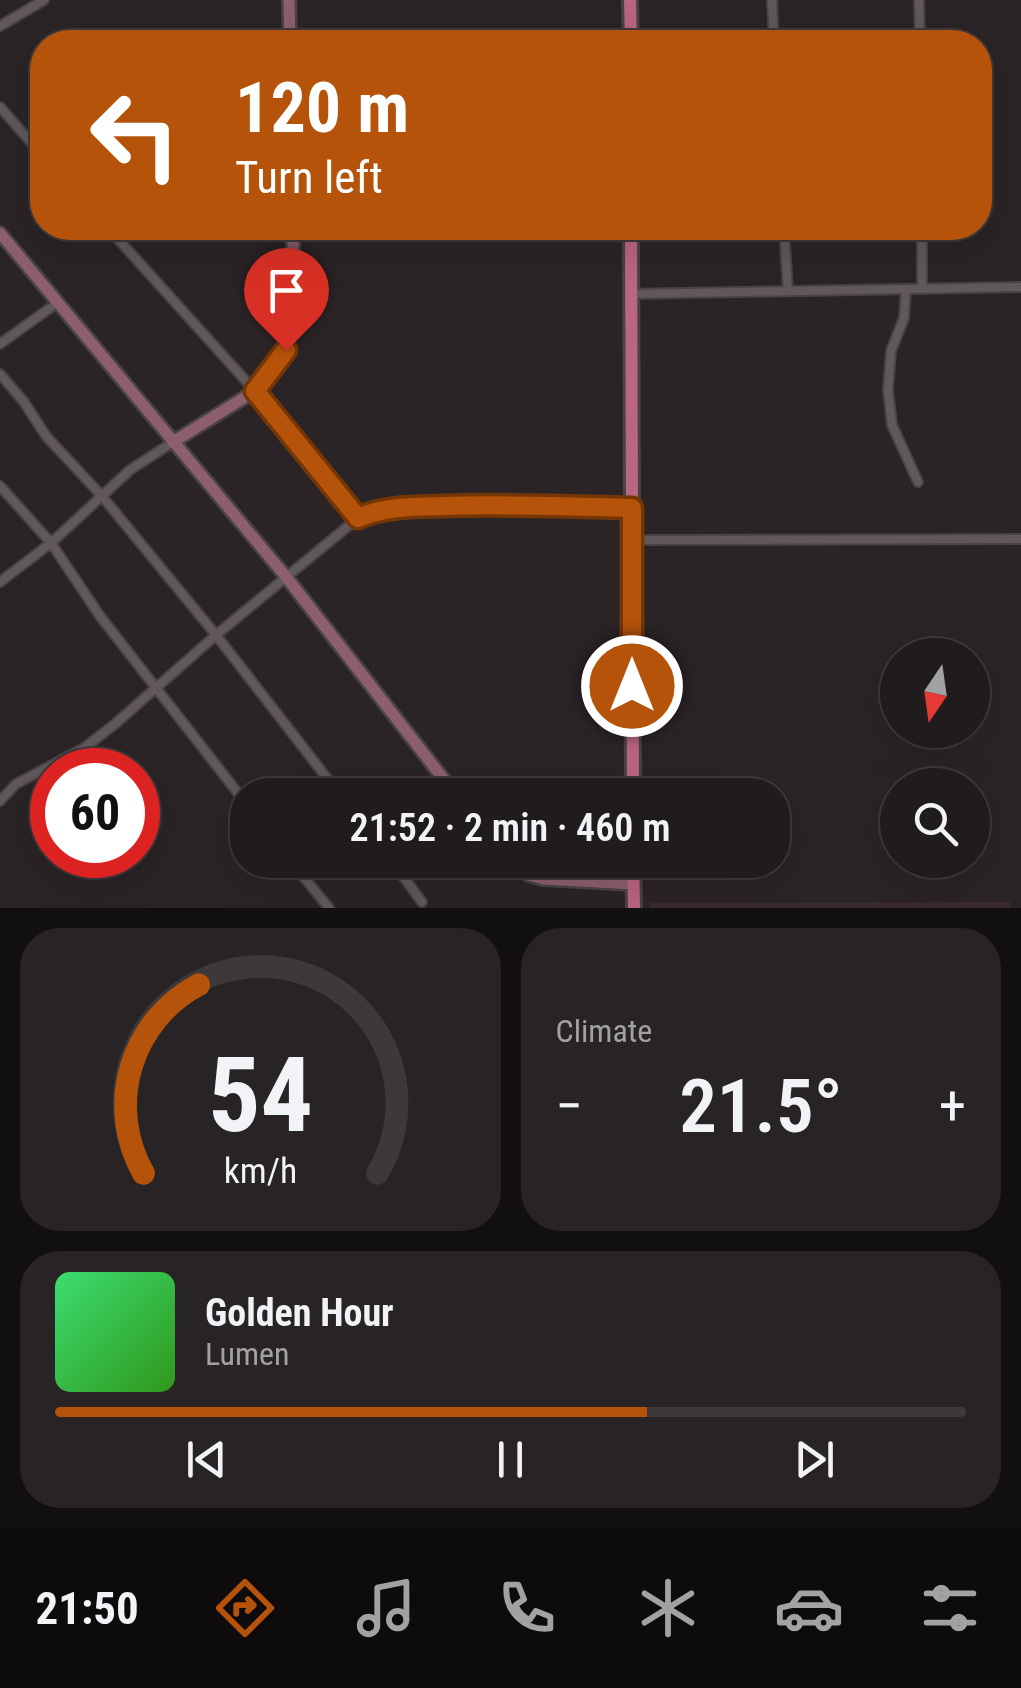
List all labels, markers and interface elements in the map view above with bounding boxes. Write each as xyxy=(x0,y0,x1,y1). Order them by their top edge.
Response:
text: 120 m xyxy=(235,67,409,149)
icon: left xyxy=(70,70,200,200)
text: Turn left xyxy=(235,151,383,204)
pin xyxy=(244,248,329,351)
icon: arrive xyxy=(259,263,314,318)
position arrow xyxy=(580,634,684,738)
north arrow xyxy=(880,638,990,748)
map controls xyxy=(880,638,990,878)
speed limit sign: 60 xyxy=(30,748,160,878)
button: search xyxy=(880,768,990,878)
text: 21:52 · 2 min · 460 m xyxy=(350,806,670,850)
text: Climate xyxy=(556,1012,652,1050)
text: 54 xyxy=(208,1035,313,1156)
text: 21.5° xyxy=(679,1062,843,1150)
text: − xyxy=(556,1074,583,1138)
text: + xyxy=(939,1074,966,1138)
text: km/h xyxy=(223,1150,297,1192)
text: Golden Hour xyxy=(205,1291,394,1335)
text: Lumen xyxy=(205,1335,290,1373)
icon: previous xyxy=(179,1432,234,1487)
icon: pause xyxy=(483,1432,538,1487)
icon: next xyxy=(787,1432,842,1487)
icon: directions xyxy=(210,1573,280,1643)
icon: music xyxy=(351,1573,421,1643)
icon: phone xyxy=(492,1573,562,1643)
icon: climate xyxy=(633,1573,703,1643)
icon: car xyxy=(774,1573,844,1643)
icon: filters xyxy=(915,1573,985,1643)
text: 21:50 xyxy=(36,1582,139,1635)

